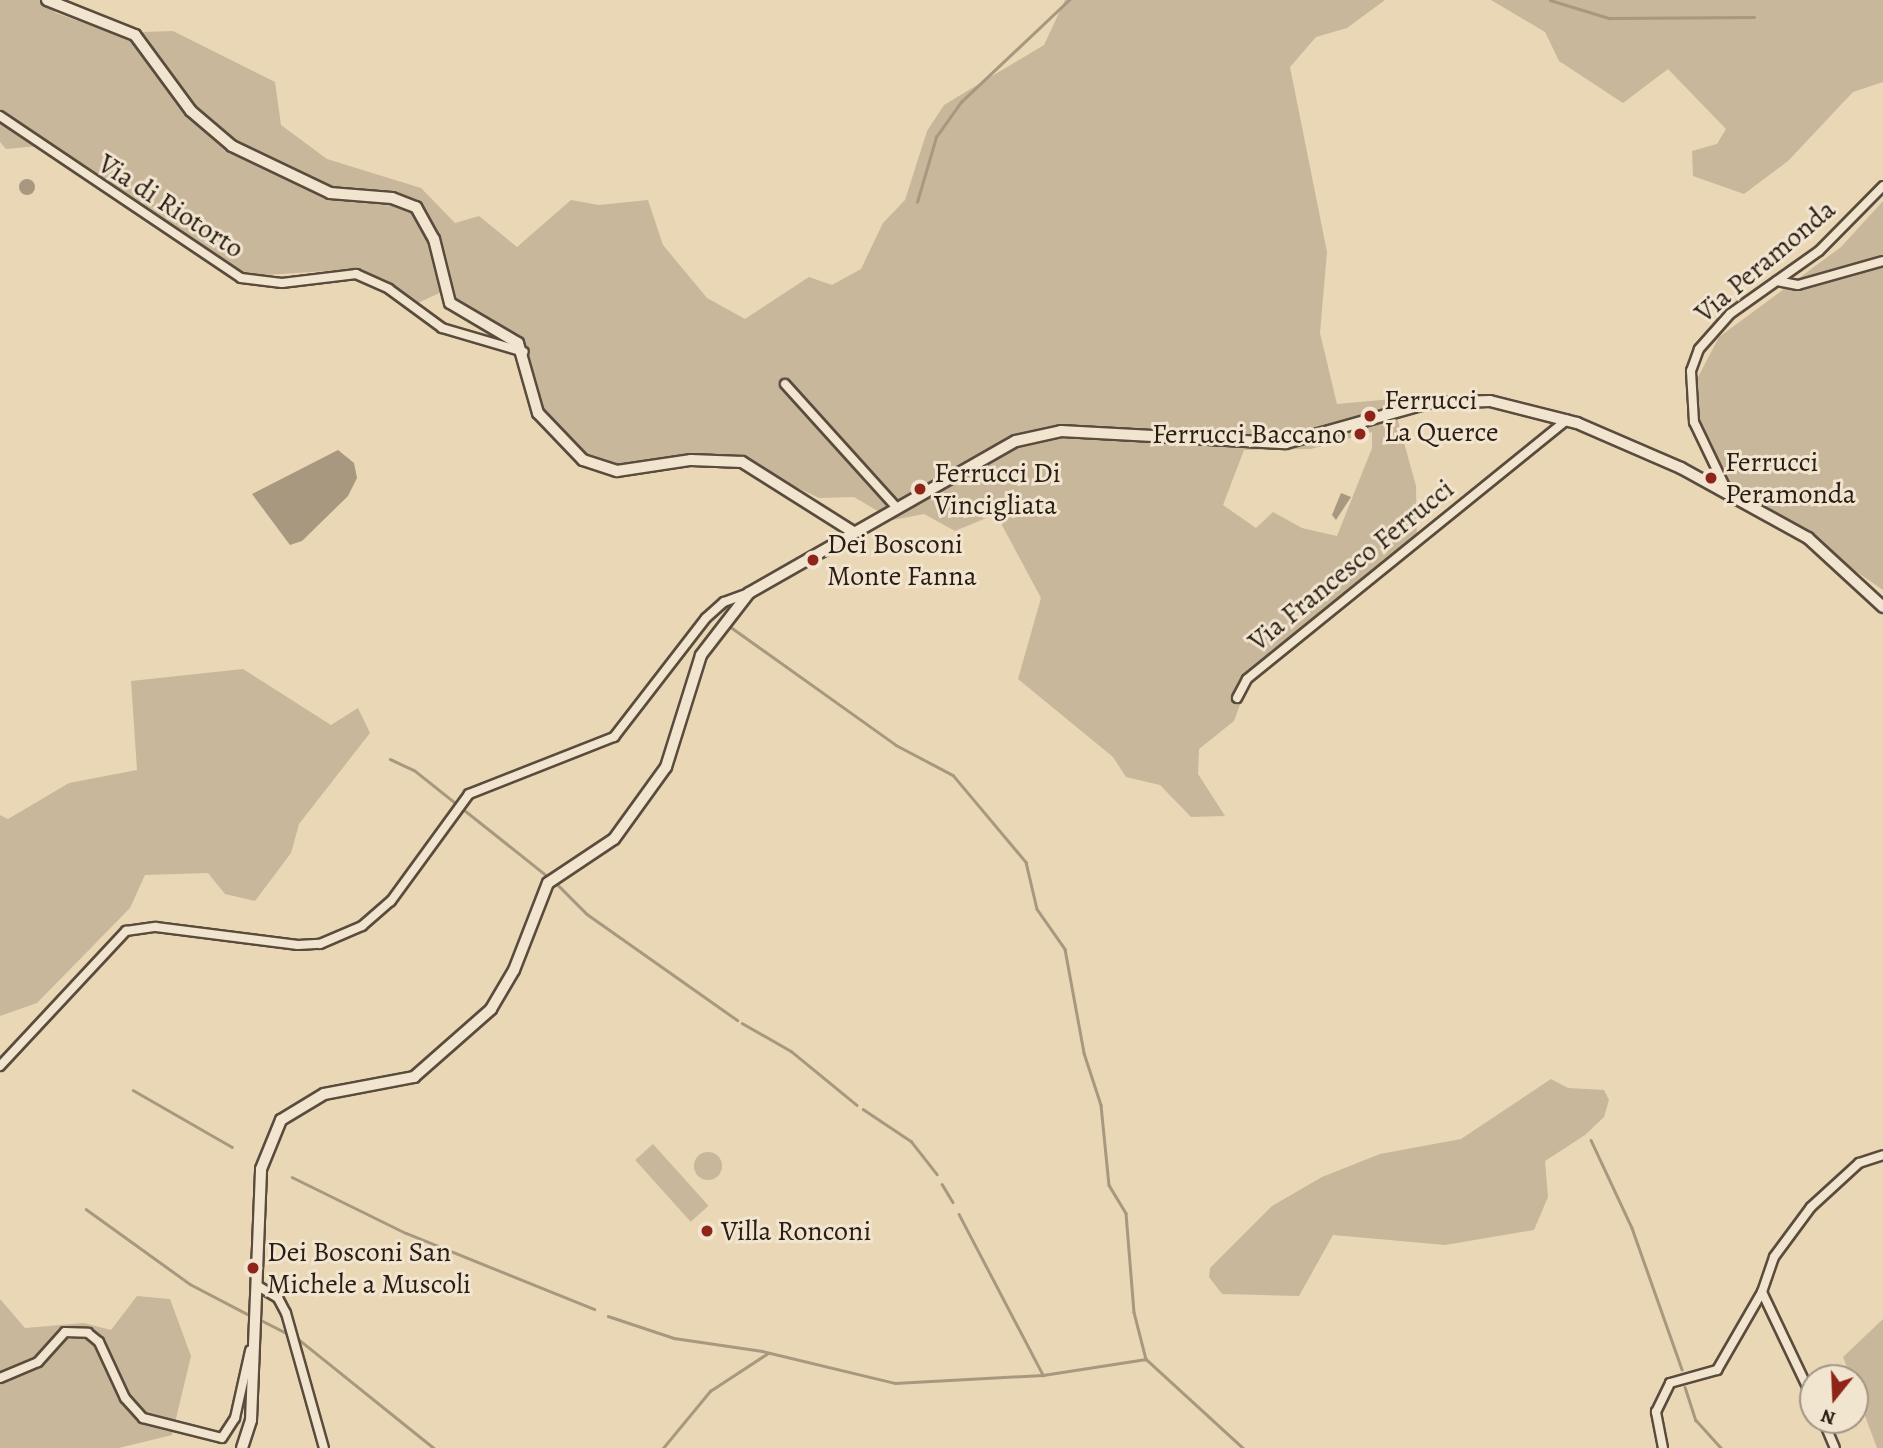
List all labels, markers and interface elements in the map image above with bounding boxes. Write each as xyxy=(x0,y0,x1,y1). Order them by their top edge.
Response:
street label: Via di Riotorto xyxy=(92,147,250,265)
street label: Via Peramonda xyxy=(1688,192,1842,330)
place label: Ferrucci La Querce xyxy=(1384,383,1498,449)
marker: Ferrucci La Querce xyxy=(1362,408,1378,424)
place label: Ferrucci Baccano xyxy=(1152,417,1346,451)
marker: Ferrucci Baccano xyxy=(1352,426,1368,442)
place label: Ferrucci Peramonda xyxy=(1725,445,1856,511)
place label: Ferrucci Di Vincigliata xyxy=(934,456,1061,522)
marker: Ferrucci Peramonda xyxy=(1703,470,1719,486)
street label: Via Francesco Ferrucci xyxy=(1241,472,1461,658)
marker: Ferrucci Di Vincigliata xyxy=(912,481,928,497)
place label: Dei Bosconi Monte Fanna xyxy=(827,527,977,593)
marker: Dei Bosconi Monte Fanna xyxy=(805,552,821,568)
place label: Villa Ronconi xyxy=(721,1214,871,1248)
marker: Villa Ronconi xyxy=(699,1223,715,1239)
place label: Dei Bosconi San Michele a Muscoli xyxy=(267,1235,471,1301)
marker: Dei Bosconi San Michele a Muscoli xyxy=(245,1260,261,1276)
north arrow xyxy=(1799,1364,1869,1434)
text: N xyxy=(1818,1403,1839,1432)

